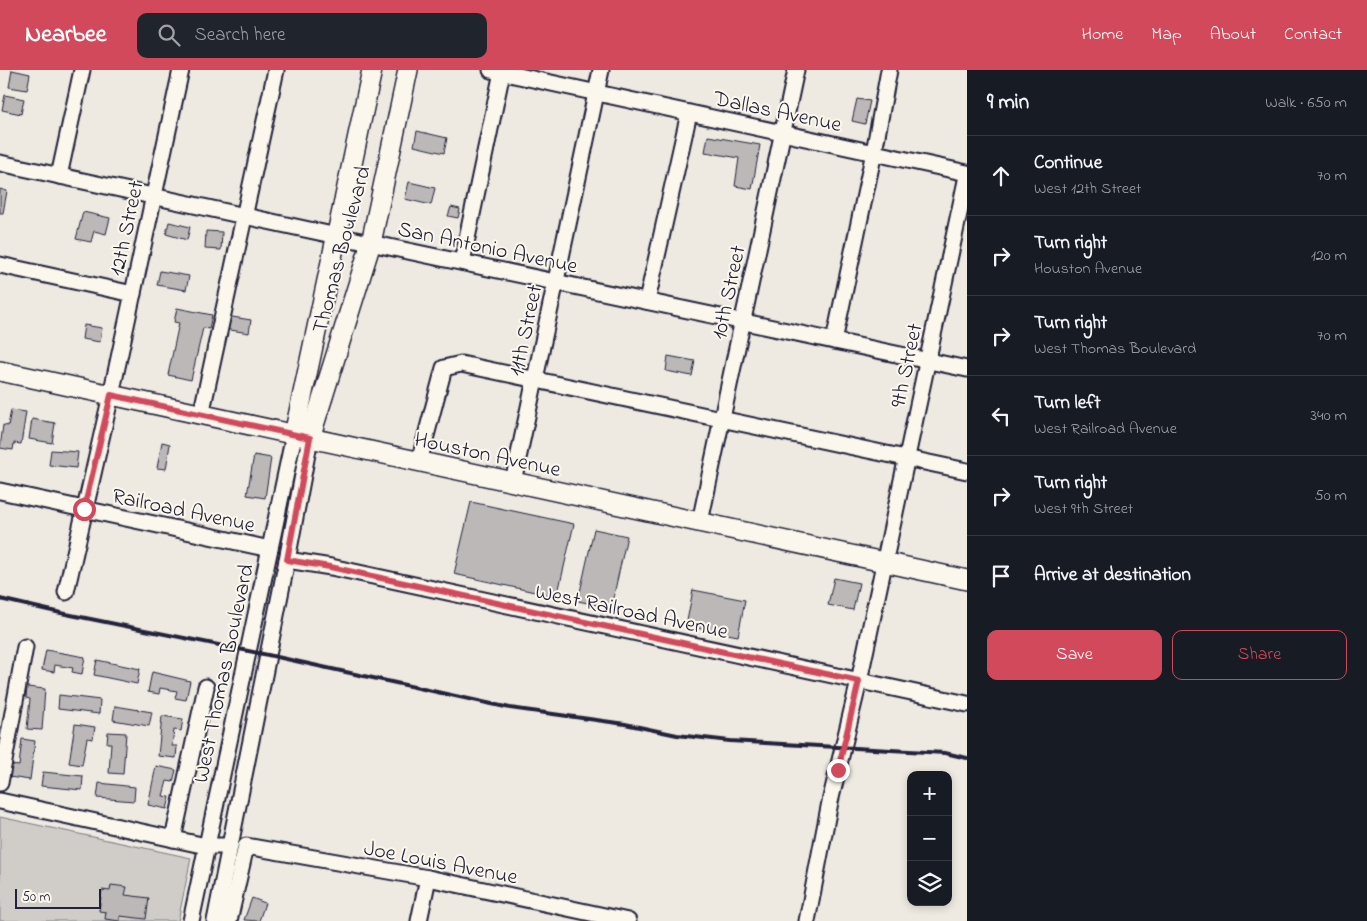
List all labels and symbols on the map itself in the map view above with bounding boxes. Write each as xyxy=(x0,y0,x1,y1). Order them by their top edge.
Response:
street label: Dallas Avenue xyxy=(710,84,844,142)
street label: Thomas Boulevard xyxy=(305,163,381,337)
street label: 12th Street xyxy=(102,177,154,279)
street label: San Antonio Avenue xyxy=(394,214,580,284)
street label: 10th Street xyxy=(704,242,756,343)
street label: 11th Street xyxy=(502,281,552,379)
street label: 9th Street xyxy=(883,320,933,411)
street label: Houston Avenue xyxy=(411,425,564,487)
street label: Railroad Avenue xyxy=(109,481,258,543)
route start xyxy=(73,498,96,521)
street label: West Thomas Boulevard xyxy=(186,561,264,786)
street label: West Railroad Avenue xyxy=(532,577,731,649)
route end xyxy=(827,759,850,782)
street label: Joe Louis Avenue xyxy=(361,833,520,895)
scale bar xyxy=(15,886,101,909)

